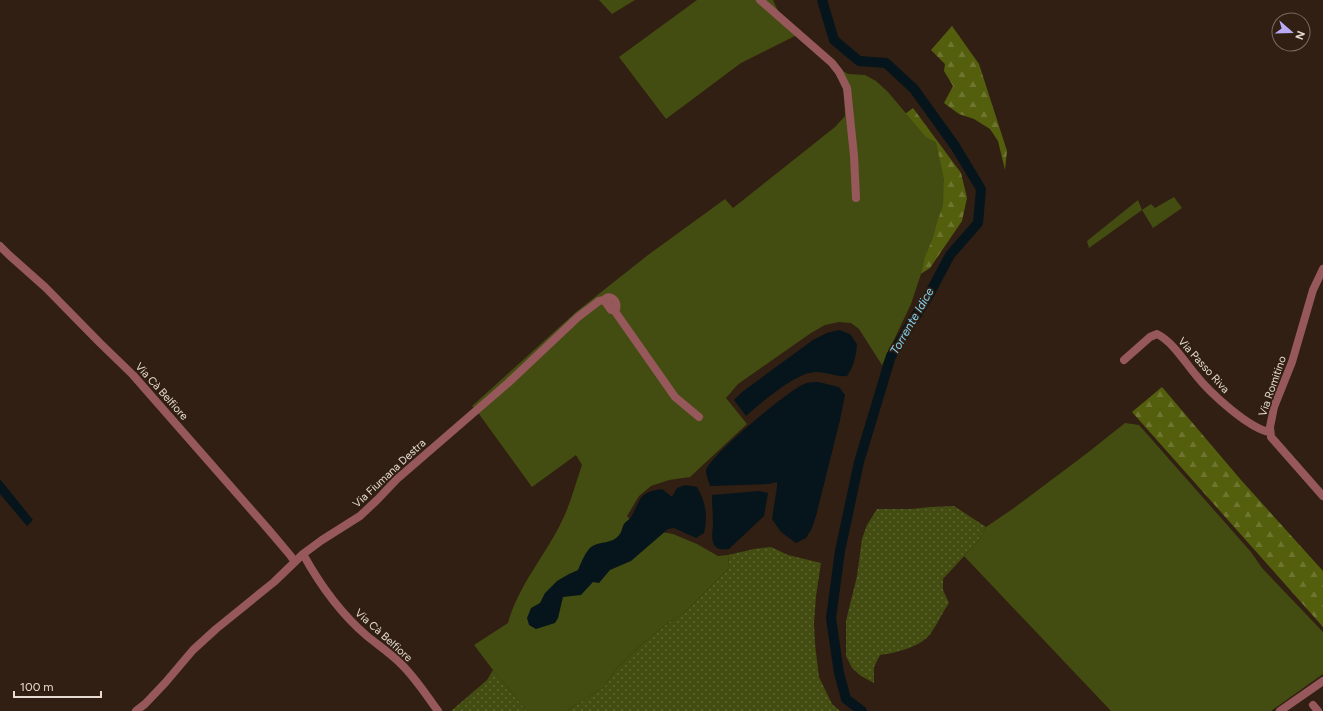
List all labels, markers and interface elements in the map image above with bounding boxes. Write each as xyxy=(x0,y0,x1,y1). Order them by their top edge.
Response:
north arrow xyxy=(1271,12,1311,52)
text: N xyxy=(1292,29,1307,41)
water label: Torrente Idice xyxy=(887,285,937,357)
street label: Via Passo Riva xyxy=(1175,335,1232,396)
street label: Via Romitino xyxy=(1256,354,1289,418)
street label: Via Cà Belfiore xyxy=(133,360,191,423)
street label: Via Fiumana Destra xyxy=(350,436,428,510)
street label: Via Cà Belfiore xyxy=(352,606,415,664)
scale bar xyxy=(14,673,101,699)
text: 100 m xyxy=(20,680,54,694)

